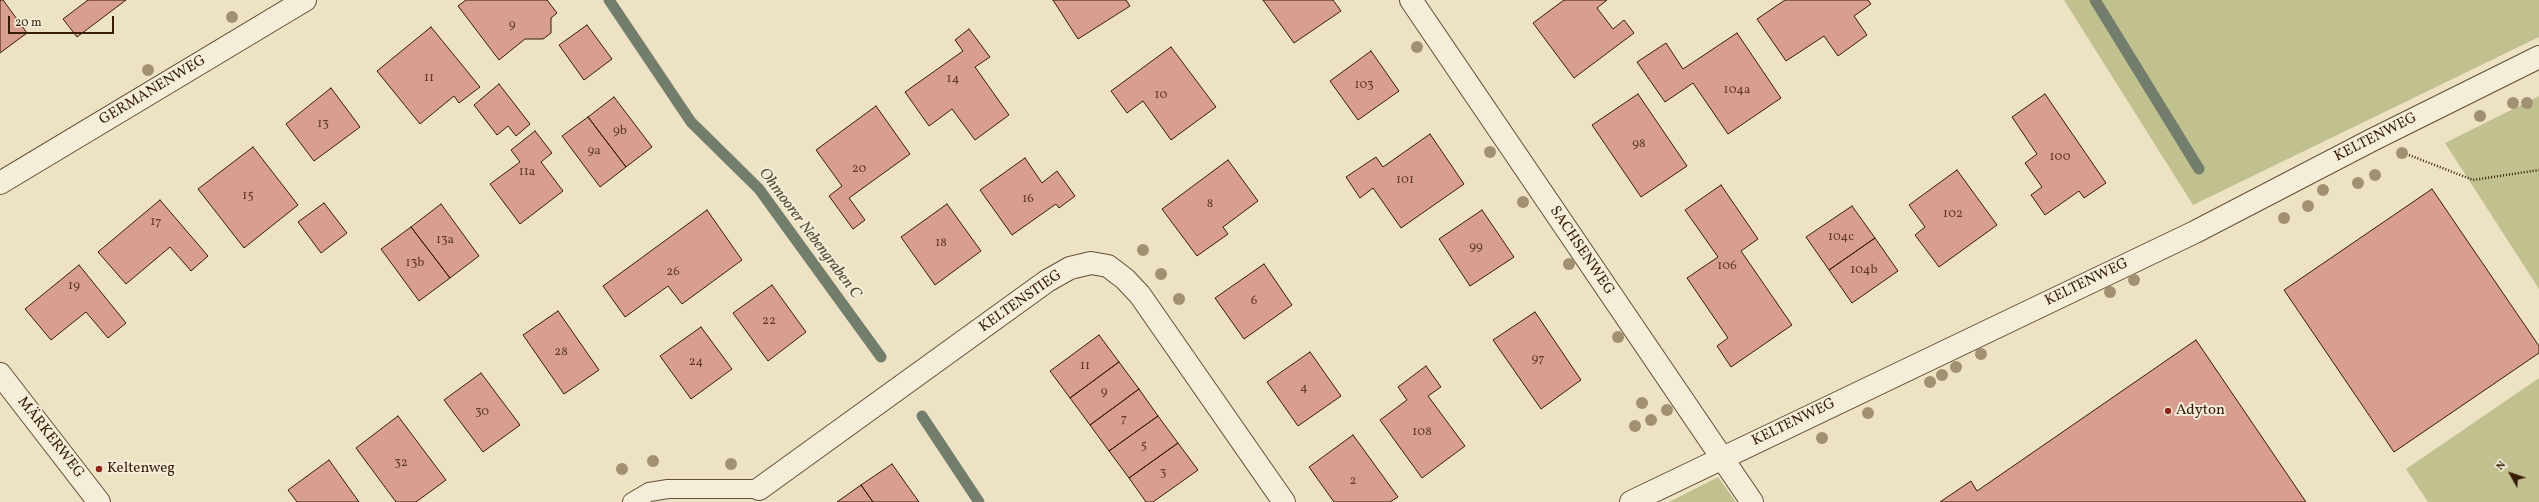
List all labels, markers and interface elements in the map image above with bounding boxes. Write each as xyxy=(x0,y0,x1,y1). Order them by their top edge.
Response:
scale bar xyxy=(10,8,116,34)
text: 20 m xyxy=(15,15,42,31)
house number: 9 xyxy=(509,18,515,34)
street label: GERMANENWEG xyxy=(96,52,210,130)
house number: 11 xyxy=(424,71,434,87)
house number: 14 xyxy=(947,72,959,88)
house number: 103 xyxy=(1354,78,1374,94)
house number: 104a xyxy=(1724,83,1750,99)
house number: 10 xyxy=(1155,88,1167,104)
street label: KELTENWEG xyxy=(2332,109,2420,167)
house number: 13 xyxy=(317,117,329,133)
house number: 9b xyxy=(613,124,627,140)
house number: 98 xyxy=(1632,137,1646,153)
house number: 9a xyxy=(587,144,601,160)
house number: 100 xyxy=(2050,150,2070,166)
house number: 20 xyxy=(852,162,866,178)
house number: 11a xyxy=(519,165,535,181)
water label: Ohmoorer Nebengraben C xyxy=(754,165,864,303)
house number: 101 xyxy=(1396,173,1414,189)
house number: 15 xyxy=(242,189,254,205)
house number: 16 xyxy=(1022,192,1034,208)
house number: 8 xyxy=(1207,197,1213,213)
street label: SACHSENWEG xyxy=(1545,203,1617,299)
house number: 102 xyxy=(1943,207,1963,223)
house number: 17 xyxy=(150,215,162,231)
house number: 104c xyxy=(1828,230,1854,246)
house number: 13a xyxy=(436,233,454,249)
house number: 18 xyxy=(935,236,947,252)
house number: 99 xyxy=(1469,240,1483,256)
street label: KELTENWEG xyxy=(2042,255,2132,311)
house number: 13b xyxy=(406,256,424,272)
house number: 106 xyxy=(1717,259,1737,275)
house number: 104b xyxy=(1850,263,1878,279)
house number: 26 xyxy=(666,265,680,281)
street label: KELTENSTIEG xyxy=(976,267,1066,337)
house number: 19 xyxy=(68,279,80,295)
house number: 6 xyxy=(1251,294,1257,310)
house number: 22 xyxy=(762,314,776,330)
house number: 28 xyxy=(554,345,568,361)
house number: 97 xyxy=(1531,352,1545,368)
house number: 24 xyxy=(689,355,703,371)
house number: 11 xyxy=(1080,359,1090,375)
house number: 4 xyxy=(1300,381,1308,397)
house number: 9 xyxy=(1101,385,1107,401)
street label: MÄRKERWEG xyxy=(13,394,87,482)
street label: KELTENWEG xyxy=(1749,395,1839,451)
place label: Adyton xyxy=(2176,402,2225,420)
house number: 30 xyxy=(475,405,489,421)
marker: Adyton xyxy=(2163,406,2173,416)
house number: 7 xyxy=(1121,412,1127,428)
house number: 108 xyxy=(1412,425,1432,441)
house number: 5 xyxy=(1141,439,1147,455)
north arrow xyxy=(2491,454,2531,494)
house number: 32 xyxy=(394,456,408,472)
text: N xyxy=(2493,458,2510,474)
place label: Keltenweg xyxy=(107,460,175,478)
marker: Keltenweg xyxy=(94,464,104,474)
house number: 3 xyxy=(1160,466,1166,482)
house number: 2 xyxy=(1350,474,1356,490)

